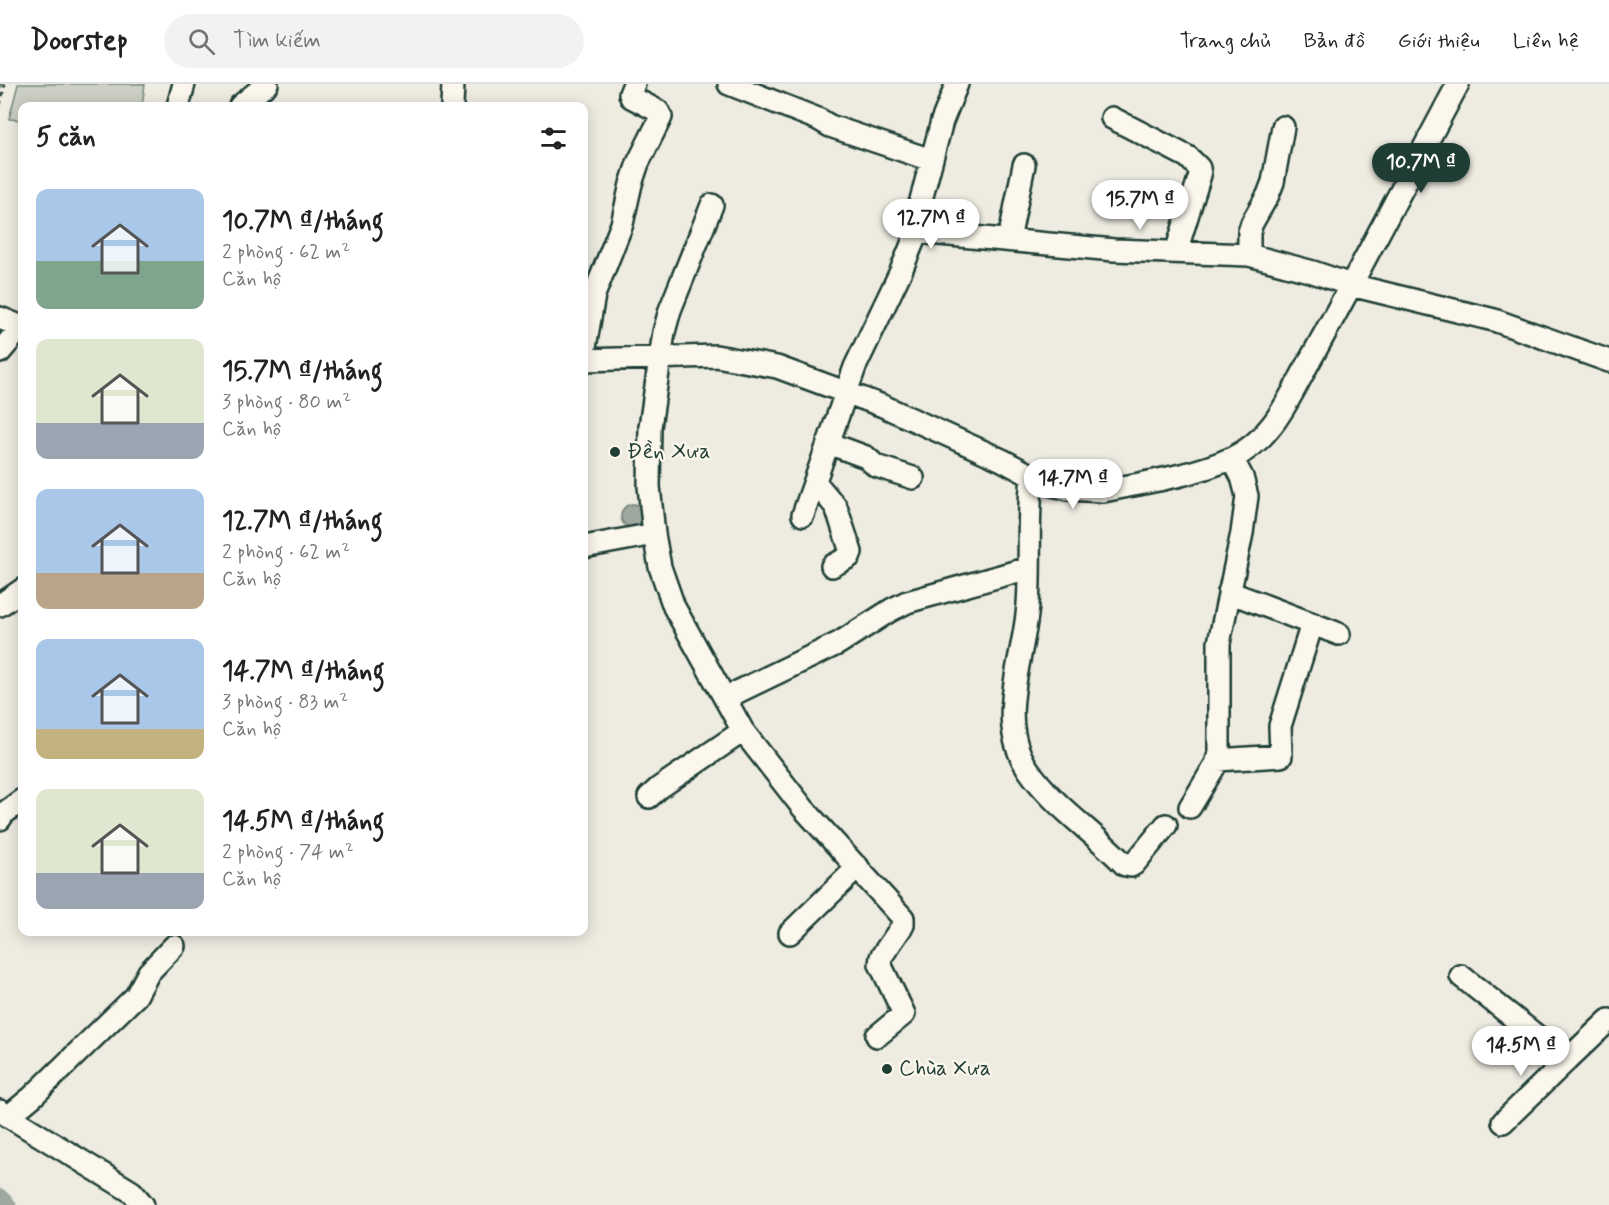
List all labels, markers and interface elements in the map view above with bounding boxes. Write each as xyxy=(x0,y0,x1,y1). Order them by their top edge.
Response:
search box xyxy=(164,14,584,68)
text: Doorstep xyxy=(30,23,128,60)
icon: search xyxy=(185,25,218,58)
text: Tìm kiếm xyxy=(233,27,321,55)
text: Trang chủ xyxy=(1180,27,1271,55)
text: Bản đồ xyxy=(1304,27,1365,55)
text: Giới thiệu xyxy=(1398,27,1480,55)
text: Liên hệ xyxy=(1513,27,1579,55)
text: 5 căn xyxy=(36,121,96,155)
icon: filters xyxy=(537,122,570,155)
pin: 10.7M ₫ xyxy=(1366,143,1476,194)
text: 10.7M ₫ xyxy=(1386,149,1456,176)
pin: 15.7M ₫ xyxy=(1085,180,1195,231)
text: 15.7M ₫ xyxy=(1105,186,1175,213)
pin: 12.7M ₫ xyxy=(876,199,986,250)
text: 10.7M ₫/tháng xyxy=(222,205,384,239)
text: 12.7M ₫ xyxy=(896,205,966,232)
icon: home xyxy=(84,213,156,285)
text: 2 phòng · 62 m² xyxy=(222,239,350,266)
text: Căn hộ xyxy=(222,266,282,293)
text: 15.7M ₫/tháng xyxy=(222,355,383,389)
icon: home xyxy=(84,363,156,435)
text: 3 phòng · 80 m² xyxy=(222,389,351,416)
text: Căn hộ xyxy=(222,416,282,443)
place label: Đền Xưa xyxy=(627,438,711,466)
marker: Đền Xưa xyxy=(608,445,622,459)
pin: 14.7M ₫ xyxy=(1018,459,1128,510)
text: 14.7M ₫ xyxy=(1038,465,1108,492)
text: 12.7M ₫/tháng xyxy=(222,505,383,539)
icon: home xyxy=(84,513,156,585)
text: 2 phòng · 62 m² xyxy=(222,539,350,566)
text: Căn hộ xyxy=(222,566,282,593)
text: 14.7M ₫/tháng xyxy=(222,655,385,689)
icon: home xyxy=(84,663,156,735)
text: 3 phòng · 83 m² xyxy=(222,689,348,716)
text: Căn hộ xyxy=(222,716,282,743)
text: 14.5M ₫/tháng xyxy=(222,805,384,839)
icon: home xyxy=(84,813,156,885)
text: 2 phòng · 74 m² xyxy=(222,839,354,866)
text: Căn hộ xyxy=(222,866,282,893)
pin: 14.5M ₫ xyxy=(1466,1026,1576,1077)
text: 14.5M ₫ xyxy=(1486,1032,1556,1059)
place label: Chùa Xưa xyxy=(899,1055,991,1083)
marker: Chùa Xưa xyxy=(880,1062,894,1076)

